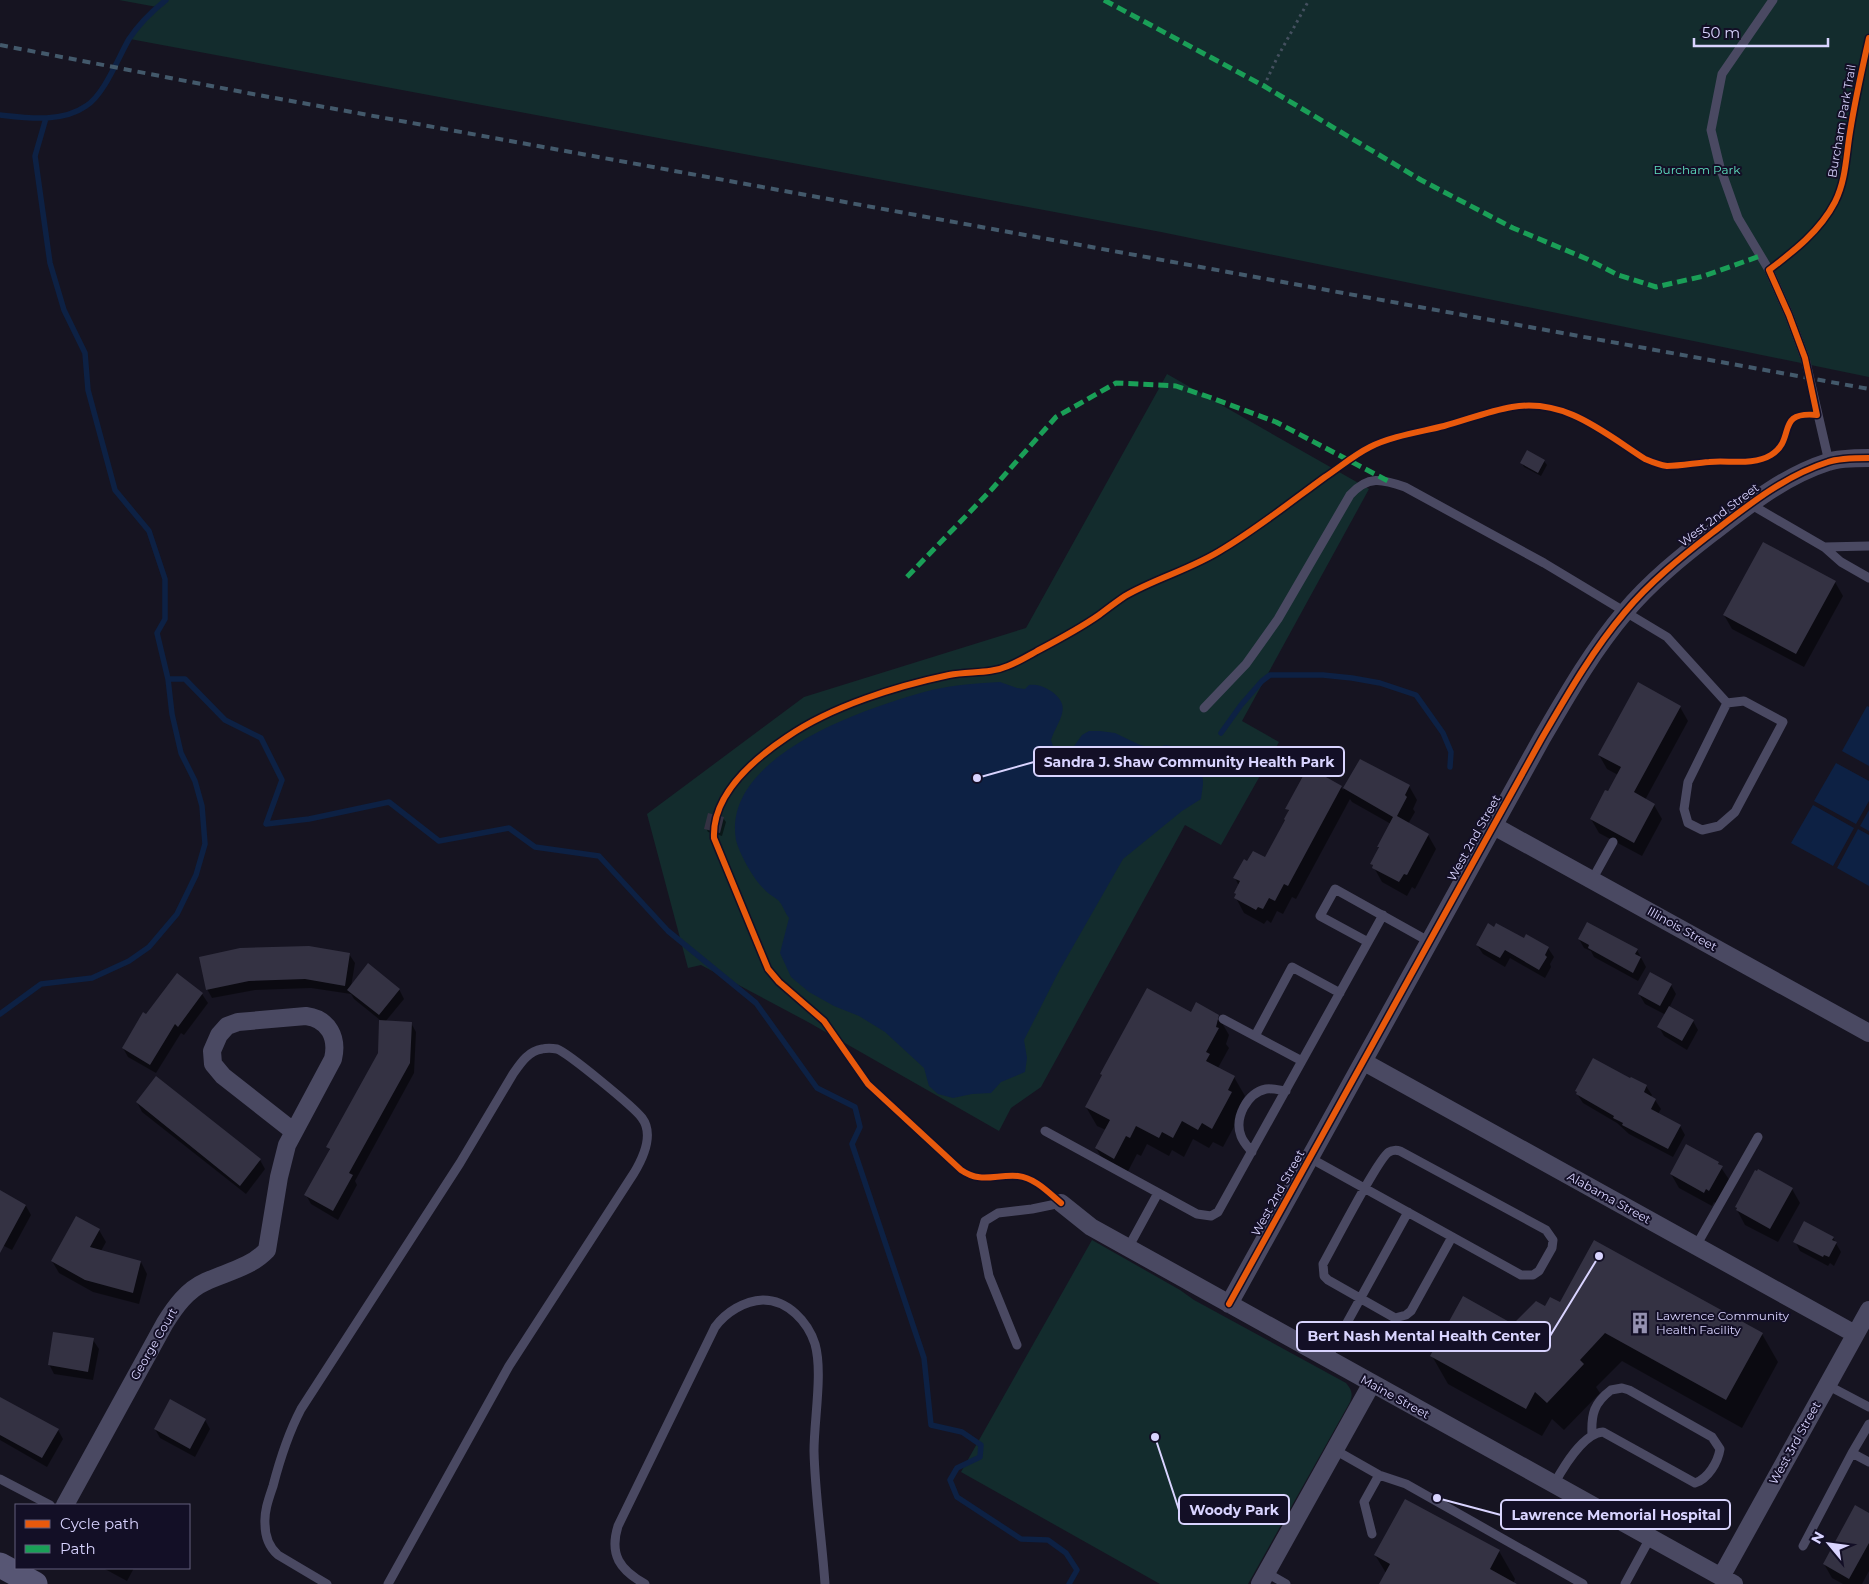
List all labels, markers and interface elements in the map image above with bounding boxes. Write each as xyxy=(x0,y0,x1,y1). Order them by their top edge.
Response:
scale bar xyxy=(1694,15,1828,47)
text: 50 m xyxy=(1702,23,1740,42)
street label: Burcham Park Trail xyxy=(1824,63,1859,179)
park label: Burcham Park xyxy=(1654,162,1741,177)
street label: West 2nd Street xyxy=(1676,480,1762,550)
callout: Sandra J. Shaw Community Health Park xyxy=(1034,747,1344,776)
text: Sandra J. Shaw Community Health Park xyxy=(1044,753,1335,771)
street label: West 2nd Street xyxy=(1444,792,1504,883)
street label: Illinois Street xyxy=(1645,903,1720,954)
street label: West 2nd Street xyxy=(1248,1147,1308,1238)
street label: Alabama Street xyxy=(1565,1168,1654,1227)
street label: George Court xyxy=(127,1305,180,1383)
place label: Lawrence Community Health Facility xyxy=(1656,1308,1790,1337)
building icon: Lawrence Community Health Facility xyxy=(1627,1310,1653,1336)
callout: Bert Nash Mental Health Center xyxy=(1297,1322,1550,1351)
text: Bert Nash Mental Health Center xyxy=(1307,1327,1541,1345)
street label: Maine Street xyxy=(1358,1371,1432,1422)
street label: West 3rd Street xyxy=(1766,1398,1824,1487)
callout: Woody Park xyxy=(1179,1495,1289,1524)
callout: Lawrence Memorial Hospital xyxy=(1501,1500,1730,1529)
text: Woody Park xyxy=(1189,1501,1280,1519)
legend xyxy=(15,1504,190,1569)
text: Lawrence Memorial Hospital xyxy=(1511,1506,1721,1524)
text: Cycle path xyxy=(60,1514,139,1533)
north arrow xyxy=(1804,1519,1854,1569)
text: N xyxy=(1807,1528,1828,1547)
text: Path xyxy=(60,1539,96,1558)

